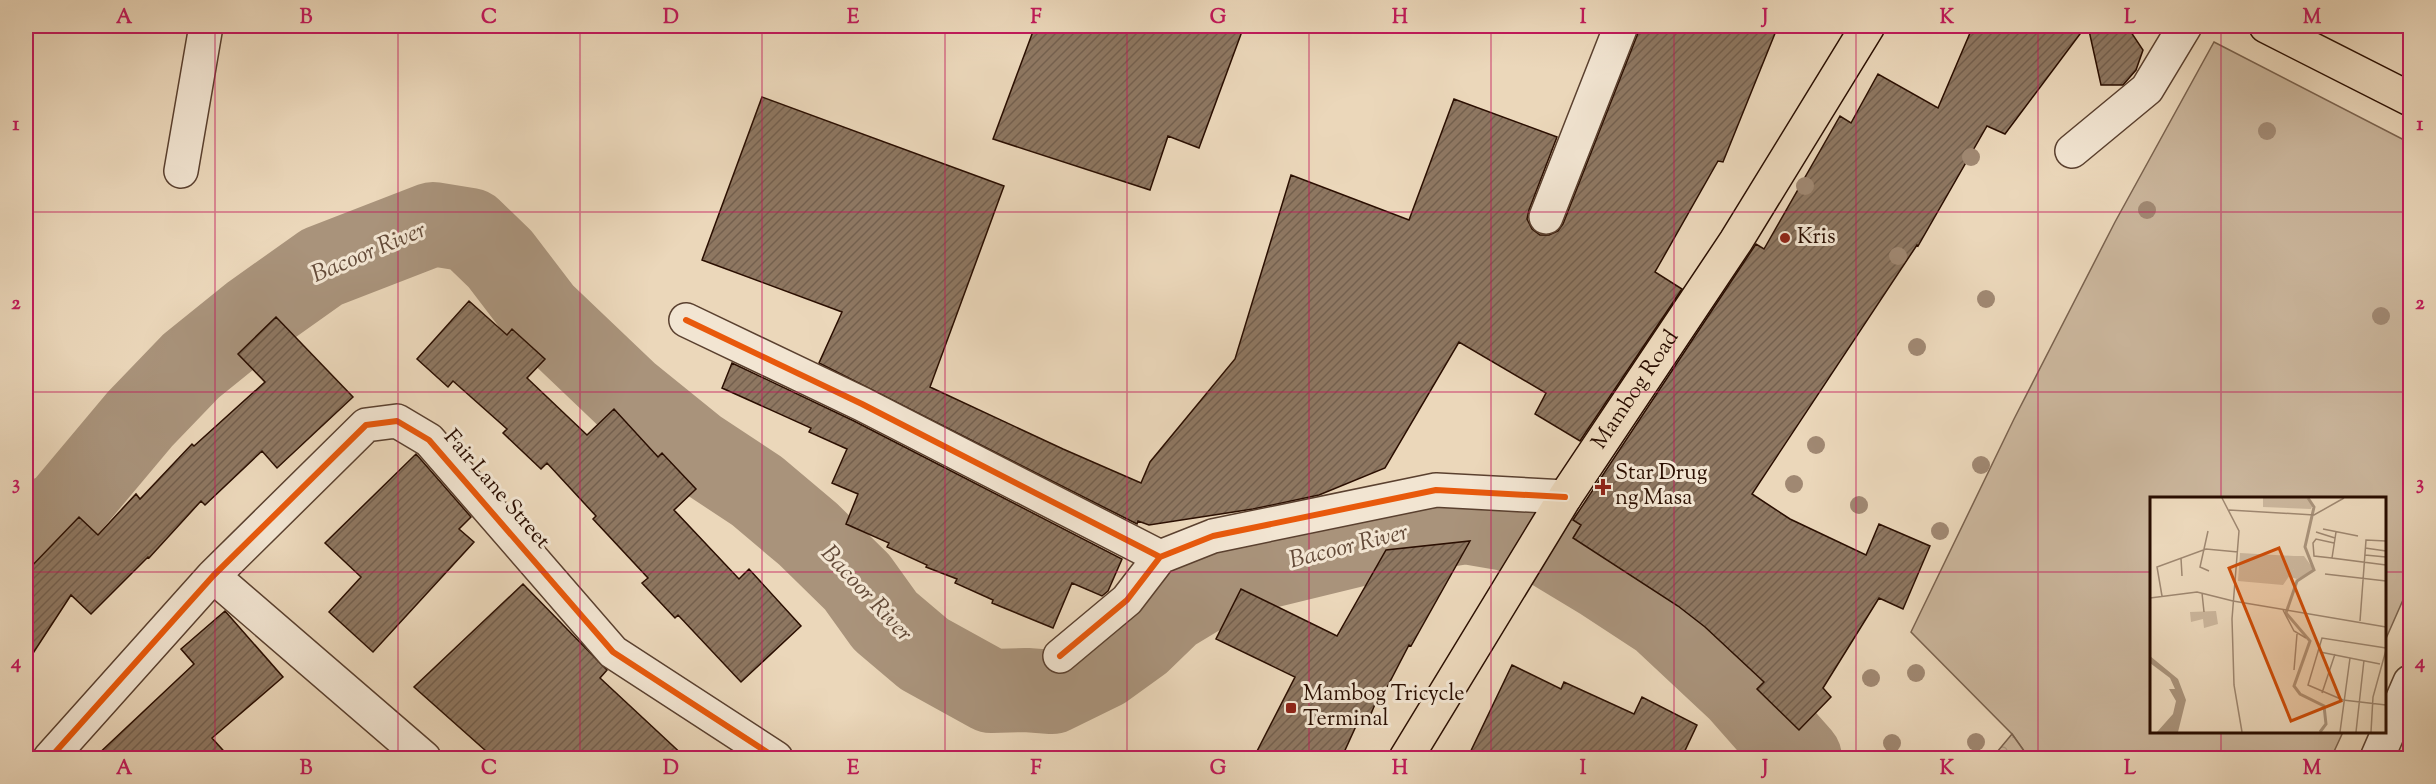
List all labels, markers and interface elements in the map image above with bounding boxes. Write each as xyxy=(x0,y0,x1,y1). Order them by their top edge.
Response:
text: A xyxy=(116,4,133,33)
text: B xyxy=(300,4,313,33)
text: C xyxy=(481,4,497,33)
text: D xyxy=(663,4,679,33)
text: E xyxy=(847,4,860,33)
text: F xyxy=(1030,4,1042,33)
text: G xyxy=(1210,4,1227,33)
text: H xyxy=(1392,4,1408,33)
text: I xyxy=(1580,4,1587,33)
text: J xyxy=(1760,4,1768,33)
text: K xyxy=(1940,4,1955,33)
text: L xyxy=(2124,4,2137,33)
text: M xyxy=(2303,4,2322,33)
text: 1 xyxy=(13,111,20,140)
text: 1 xyxy=(2417,111,2424,140)
water label: Bacoor River xyxy=(307,213,432,292)
place label: Kris xyxy=(1797,222,1836,254)
marker: Kris xyxy=(1778,231,1792,245)
text: 2 xyxy=(11,290,21,319)
text: 2 xyxy=(2415,290,2425,319)
street label: Mambog Road xyxy=(1585,324,1688,456)
street label: Fair Lane Street xyxy=(435,423,557,557)
place label: Star Drug ng Masa xyxy=(1615,458,1708,515)
text: 3 xyxy=(12,470,20,499)
text: 3 xyxy=(2416,470,2424,499)
marker: Star Drug ng Masa xyxy=(1596,480,1610,494)
inset map xyxy=(2150,497,2385,733)
water label: Bacoor River xyxy=(1286,516,1412,578)
water label: Bacoor River xyxy=(812,538,920,650)
text: 4 xyxy=(10,649,21,678)
text: 4 xyxy=(2414,649,2425,678)
place label: Mambog Tricycle Terminal xyxy=(1303,679,1465,736)
marker: Mambog Tricycle Terminal xyxy=(1284,701,1298,715)
text: A xyxy=(116,755,133,784)
text: B xyxy=(300,755,313,784)
text: C xyxy=(481,755,497,784)
text: D xyxy=(663,755,679,784)
text: E xyxy=(847,755,860,784)
text: F xyxy=(1030,755,1042,784)
text: G xyxy=(1210,755,1227,784)
text: H xyxy=(1392,755,1408,784)
text: I xyxy=(1580,755,1587,784)
text: J xyxy=(1760,755,1768,784)
text: K xyxy=(1940,755,1955,784)
text: L xyxy=(2124,755,2137,784)
text: M xyxy=(2303,755,2322,784)

